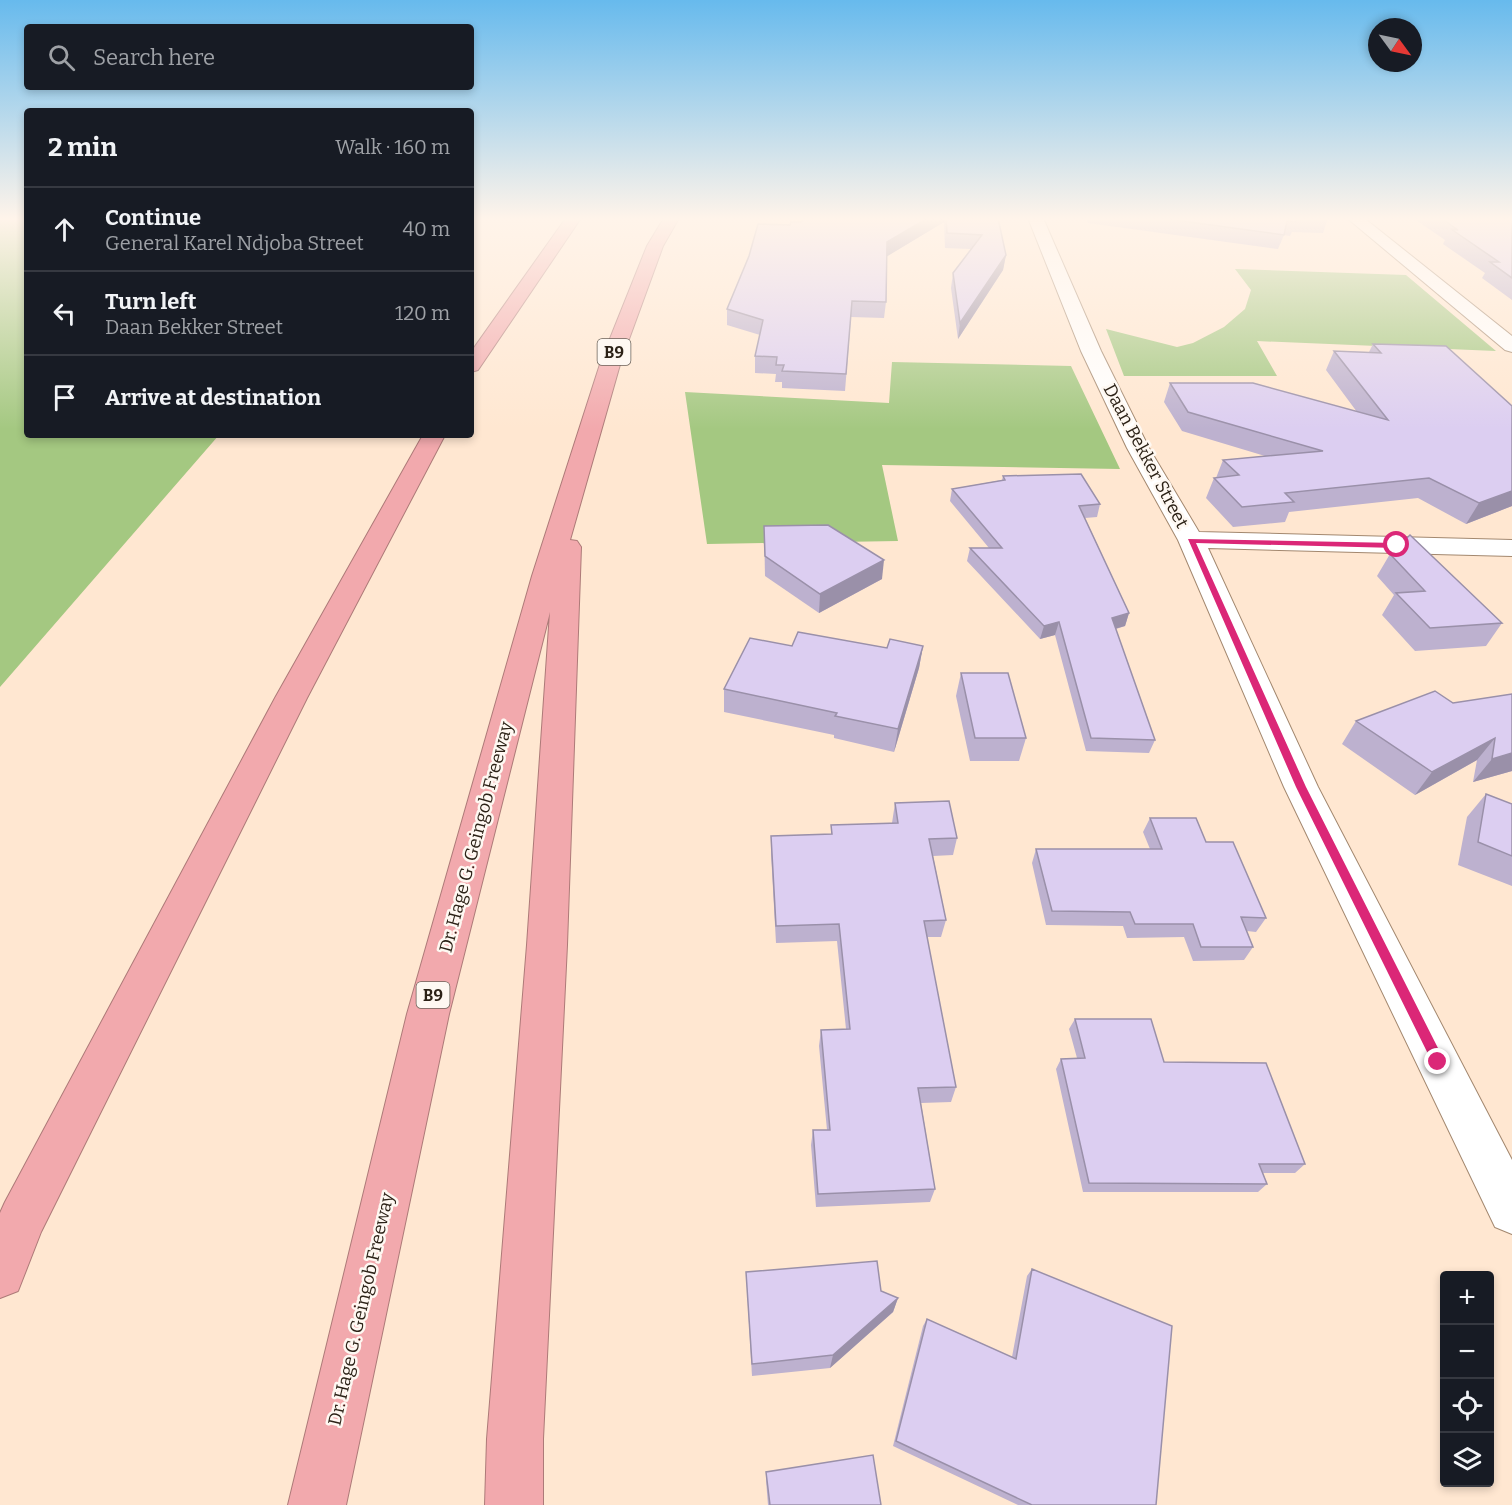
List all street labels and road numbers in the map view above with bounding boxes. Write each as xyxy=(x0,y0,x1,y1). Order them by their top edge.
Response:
road number: B9 xyxy=(598,339,630,365)
street label: Daan Bekker Street xyxy=(1099,380,1194,532)
street label: Dr. Hage G. Geingob Freeway xyxy=(435,719,518,955)
road number: B9 xyxy=(416,982,450,1008)
street label: Dr. Hage G. Geingob Freeway xyxy=(323,1190,399,1428)

